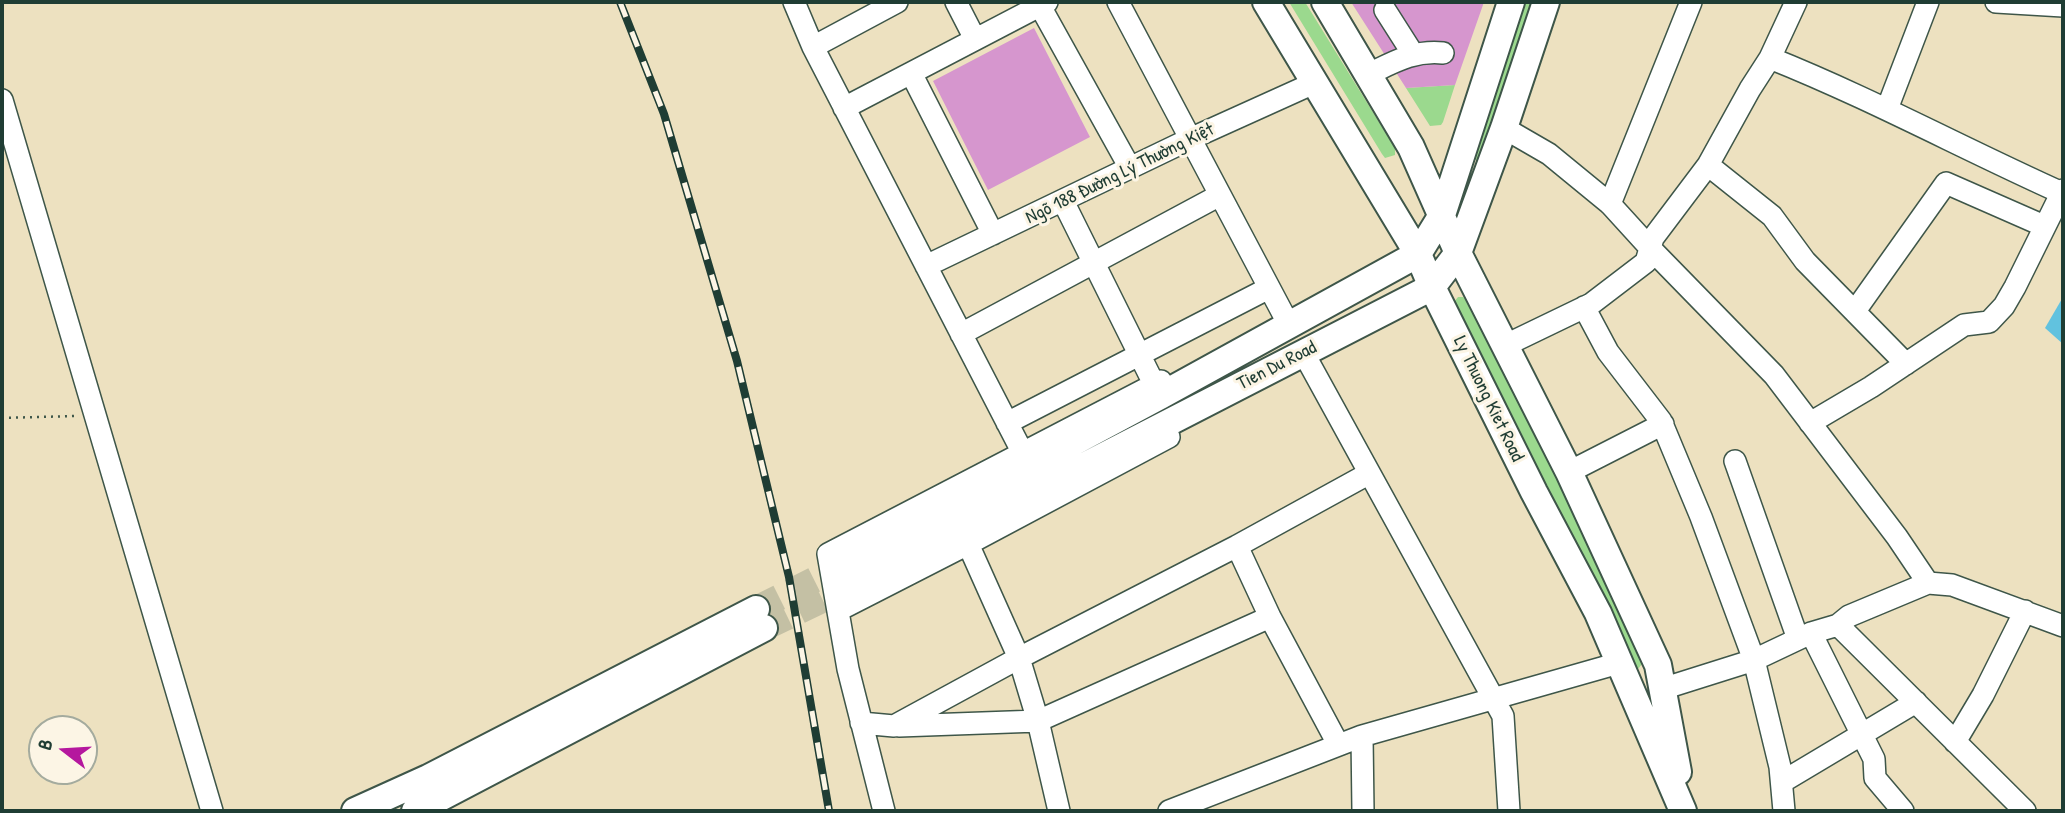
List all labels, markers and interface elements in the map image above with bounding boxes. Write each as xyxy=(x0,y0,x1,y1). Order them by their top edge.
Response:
street label: Ngõ 188 Đường Lý Thường Kiệt xyxy=(1022,118,1218,230)
street label: Ly Thuong Kiet Road xyxy=(1448,333,1528,465)
street label: Tien Du Road xyxy=(1234,336,1320,396)
north arrow xyxy=(28,715,98,785)
text: B xyxy=(31,736,59,753)

